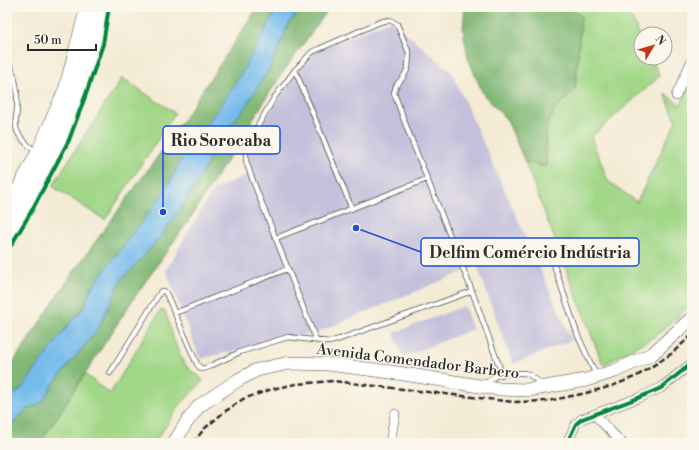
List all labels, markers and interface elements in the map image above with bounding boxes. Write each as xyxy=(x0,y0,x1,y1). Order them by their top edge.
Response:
scale bar xyxy=(28,26,96,52)
north arrow xyxy=(633,26,673,66)
text: 50 m xyxy=(34,33,62,48)
text: N xyxy=(652,33,668,48)
callout: Rio Sorocaba xyxy=(163,126,280,154)
text: Rio Sorocaba xyxy=(171,131,272,151)
callout: Delfim Comércio Indústria xyxy=(421,238,639,266)
text: Delfim Comércio Indústria xyxy=(429,243,631,263)
street label: Avenida Comendador Barbero xyxy=(315,340,520,383)

